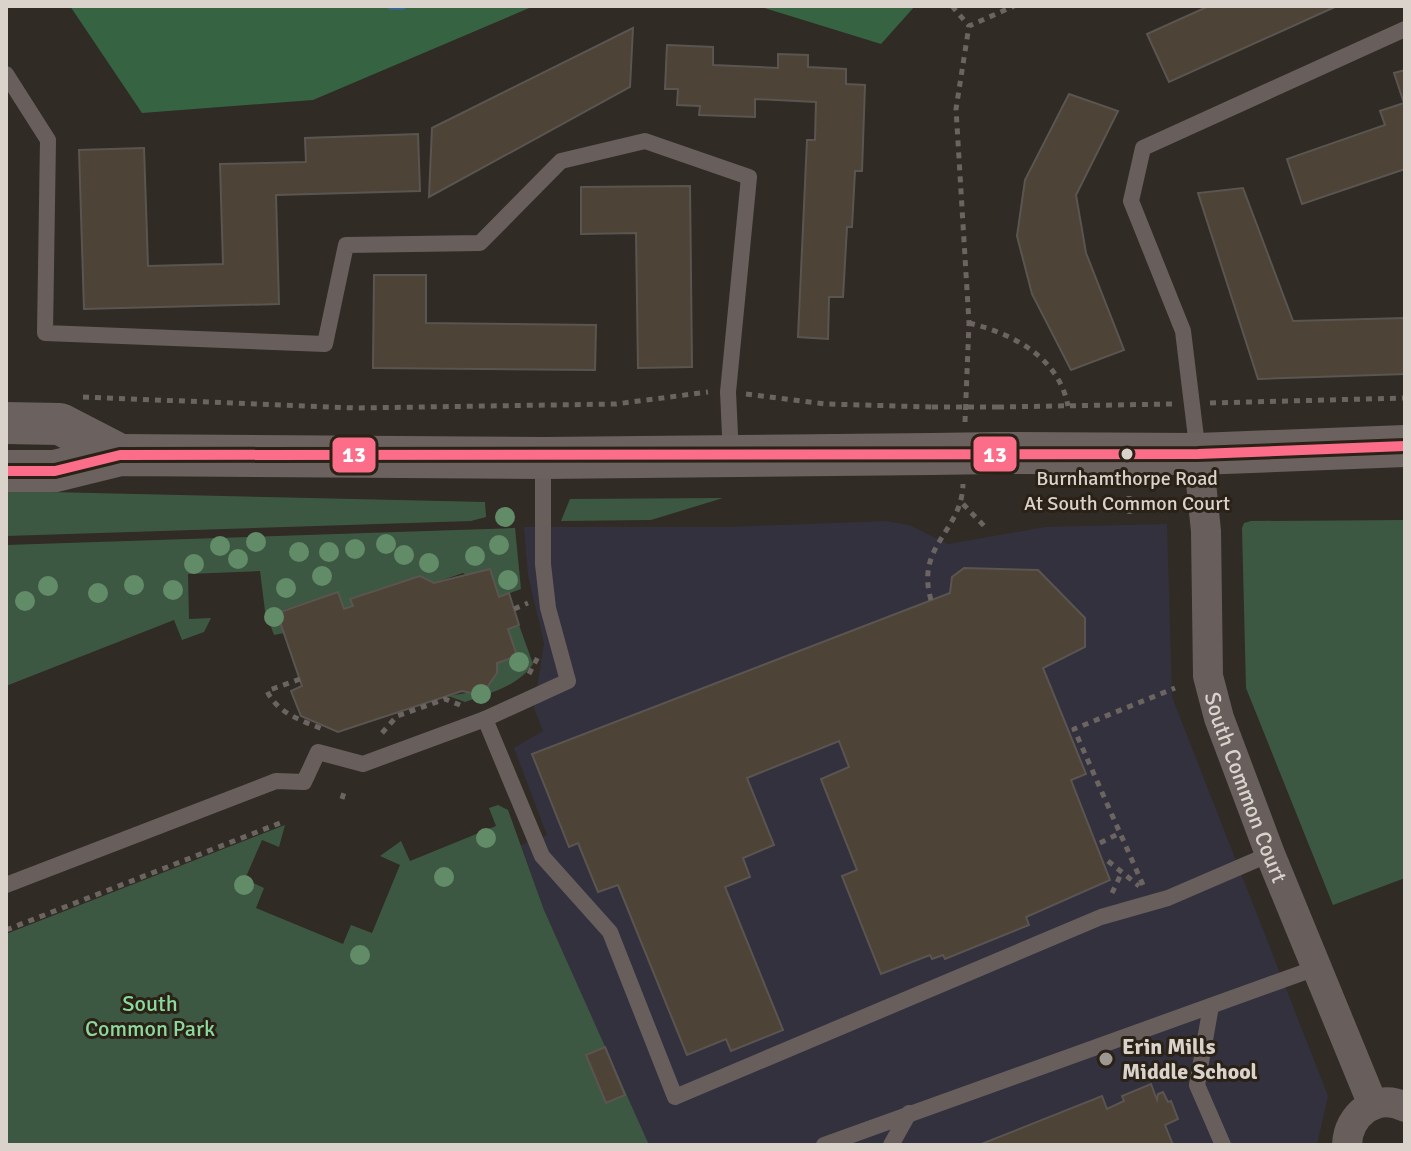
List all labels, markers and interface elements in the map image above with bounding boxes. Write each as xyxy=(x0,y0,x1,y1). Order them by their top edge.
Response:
line badge: 13 xyxy=(972,435,1018,473)
line badge: 13 xyxy=(331,436,377,474)
text: 13 xyxy=(342,441,366,468)
text: 13 xyxy=(983,441,1007,468)
marker: Burnhamthorpe Road At South Common Court xyxy=(1119,446,1135,462)
place label: Burnhamthorpe Road At South Common Court xyxy=(1024,466,1230,516)
street label: South Common Court xyxy=(1199,689,1294,887)
park label: South Common Park xyxy=(85,990,215,1042)
place label: Erin Mills Middle School xyxy=(1122,1033,1258,1085)
marker: Erin Mills Middle School xyxy=(1097,1050,1115,1068)

